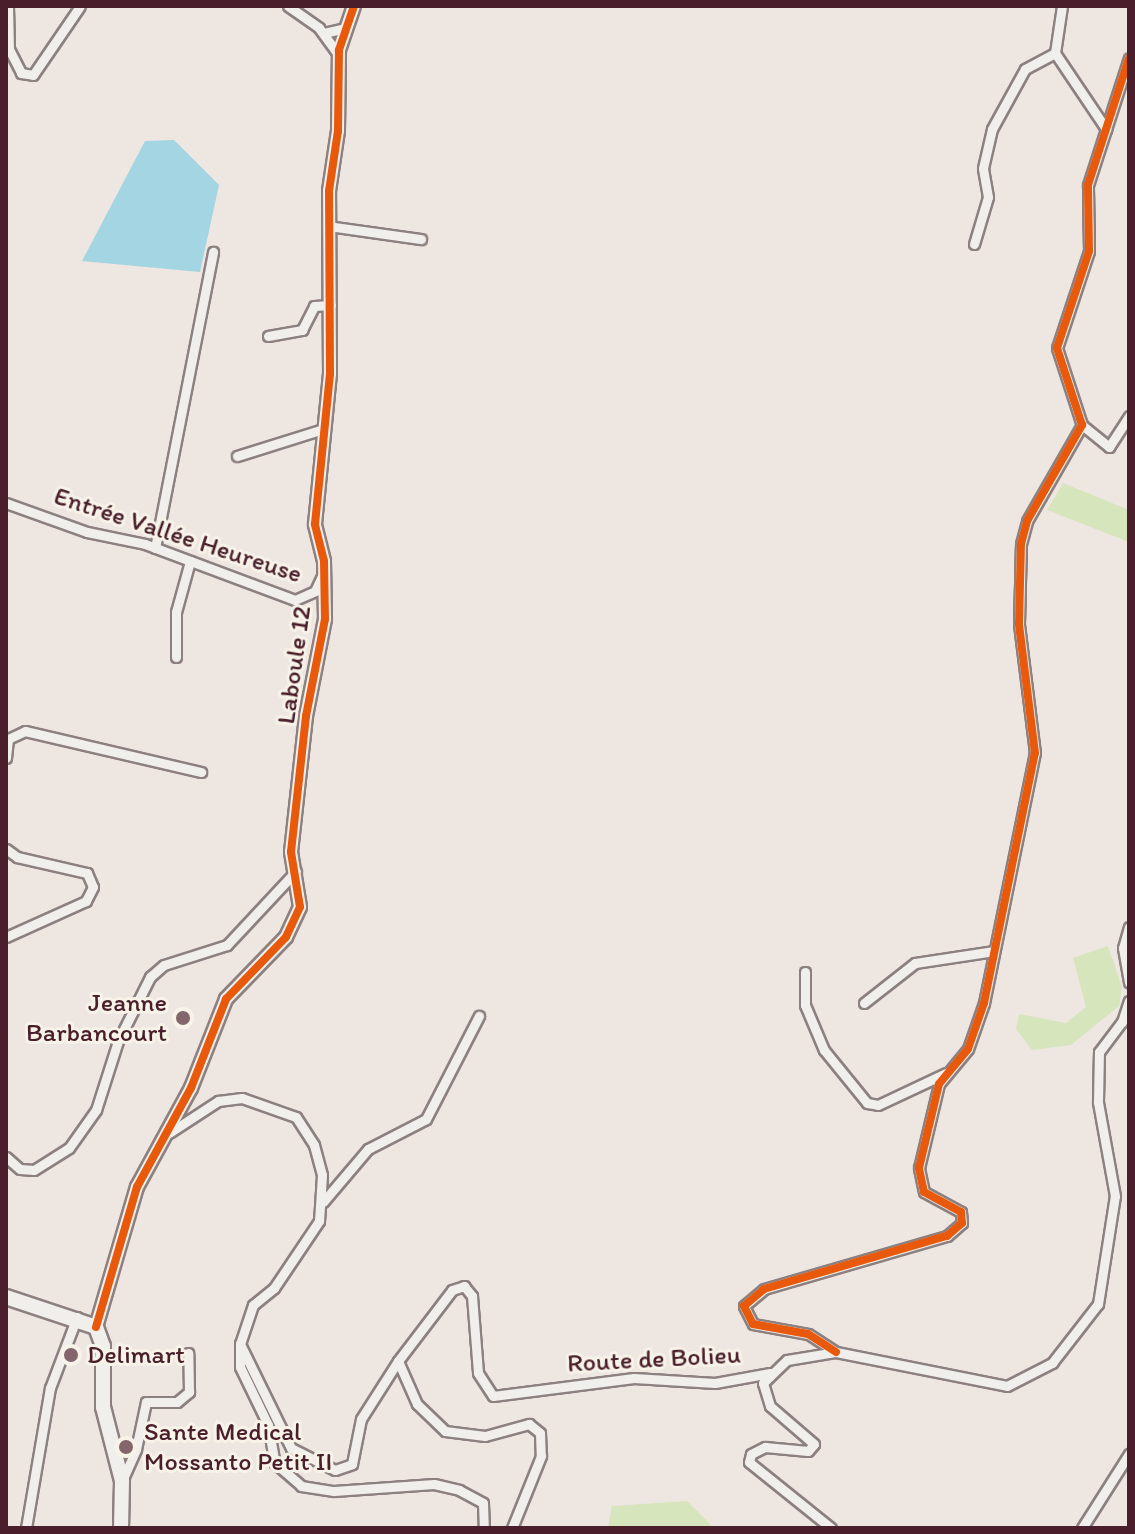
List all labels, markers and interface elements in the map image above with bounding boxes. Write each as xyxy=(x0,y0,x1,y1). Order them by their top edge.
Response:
street label: Entrée Vallée Heureuse xyxy=(50,480,306,590)
street label: Laboule 12 xyxy=(270,604,318,726)
place label: Jeanne Barbancourt xyxy=(26,987,167,1048)
marker: Jeanne Barbancourt xyxy=(174,1009,192,1027)
place label: Delimart xyxy=(87,1339,185,1371)
street label: Route de Bolieu xyxy=(566,1339,742,1379)
marker: Delimart xyxy=(62,1346,80,1364)
place label: Sante Medical Mossanto Petit II xyxy=(144,1416,332,1478)
marker: Sante Medical Mossanto Petit II xyxy=(115,1436,137,1458)

